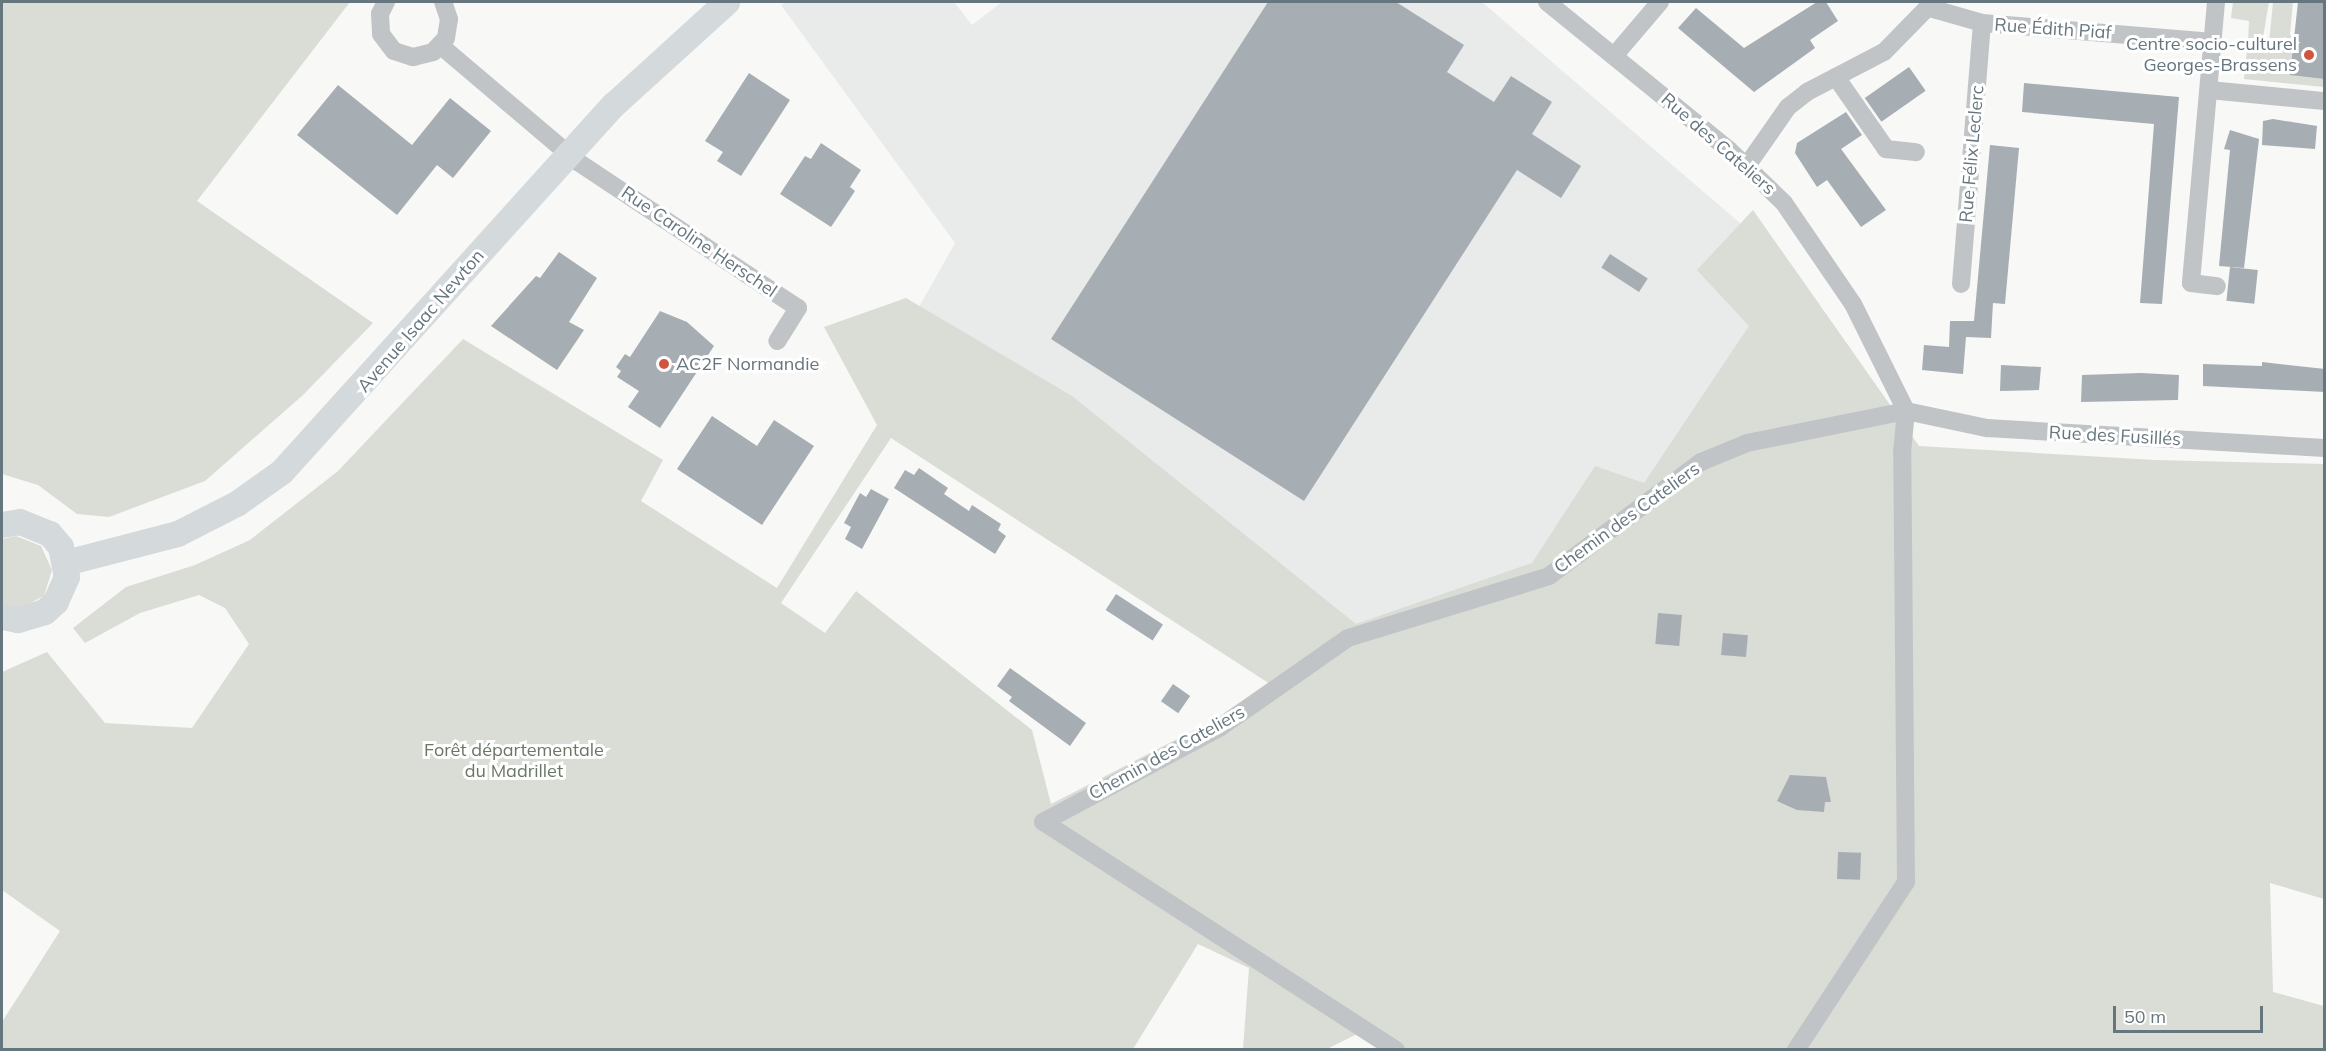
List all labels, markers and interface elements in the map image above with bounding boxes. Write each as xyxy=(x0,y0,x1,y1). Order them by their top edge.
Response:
street label: Rue Édith Piaf xyxy=(1994,14,2112,44)
place label: Centre socio-culturel Georges-Brassens xyxy=(2126,34,2297,76)
marker: Centre socio-culturel Georges-Brassens xyxy=(2302,48,2316,62)
street label: Rue Félix Leclerc xyxy=(1955,85,1989,223)
street label: Rue des Cateliers xyxy=(1657,89,1779,199)
street label: Rue Caroline Herschel xyxy=(617,182,781,302)
street label: Avenue Isaac Newton xyxy=(353,245,489,397)
place label: AC2F Normandie xyxy=(676,353,819,375)
marker: AC2F Normandie xyxy=(657,357,671,371)
street label: Rue des Fusillés xyxy=(2048,422,2182,450)
street label: Chemin des Cateliers xyxy=(1550,458,1704,578)
street label: Chemin des Cateliers xyxy=(1085,701,1249,805)
park label: Forêt départementale du Madrillet xyxy=(424,740,604,783)
scale bar xyxy=(2116,994,2266,1032)
text: 50 m xyxy=(2124,1005,2166,1028)

